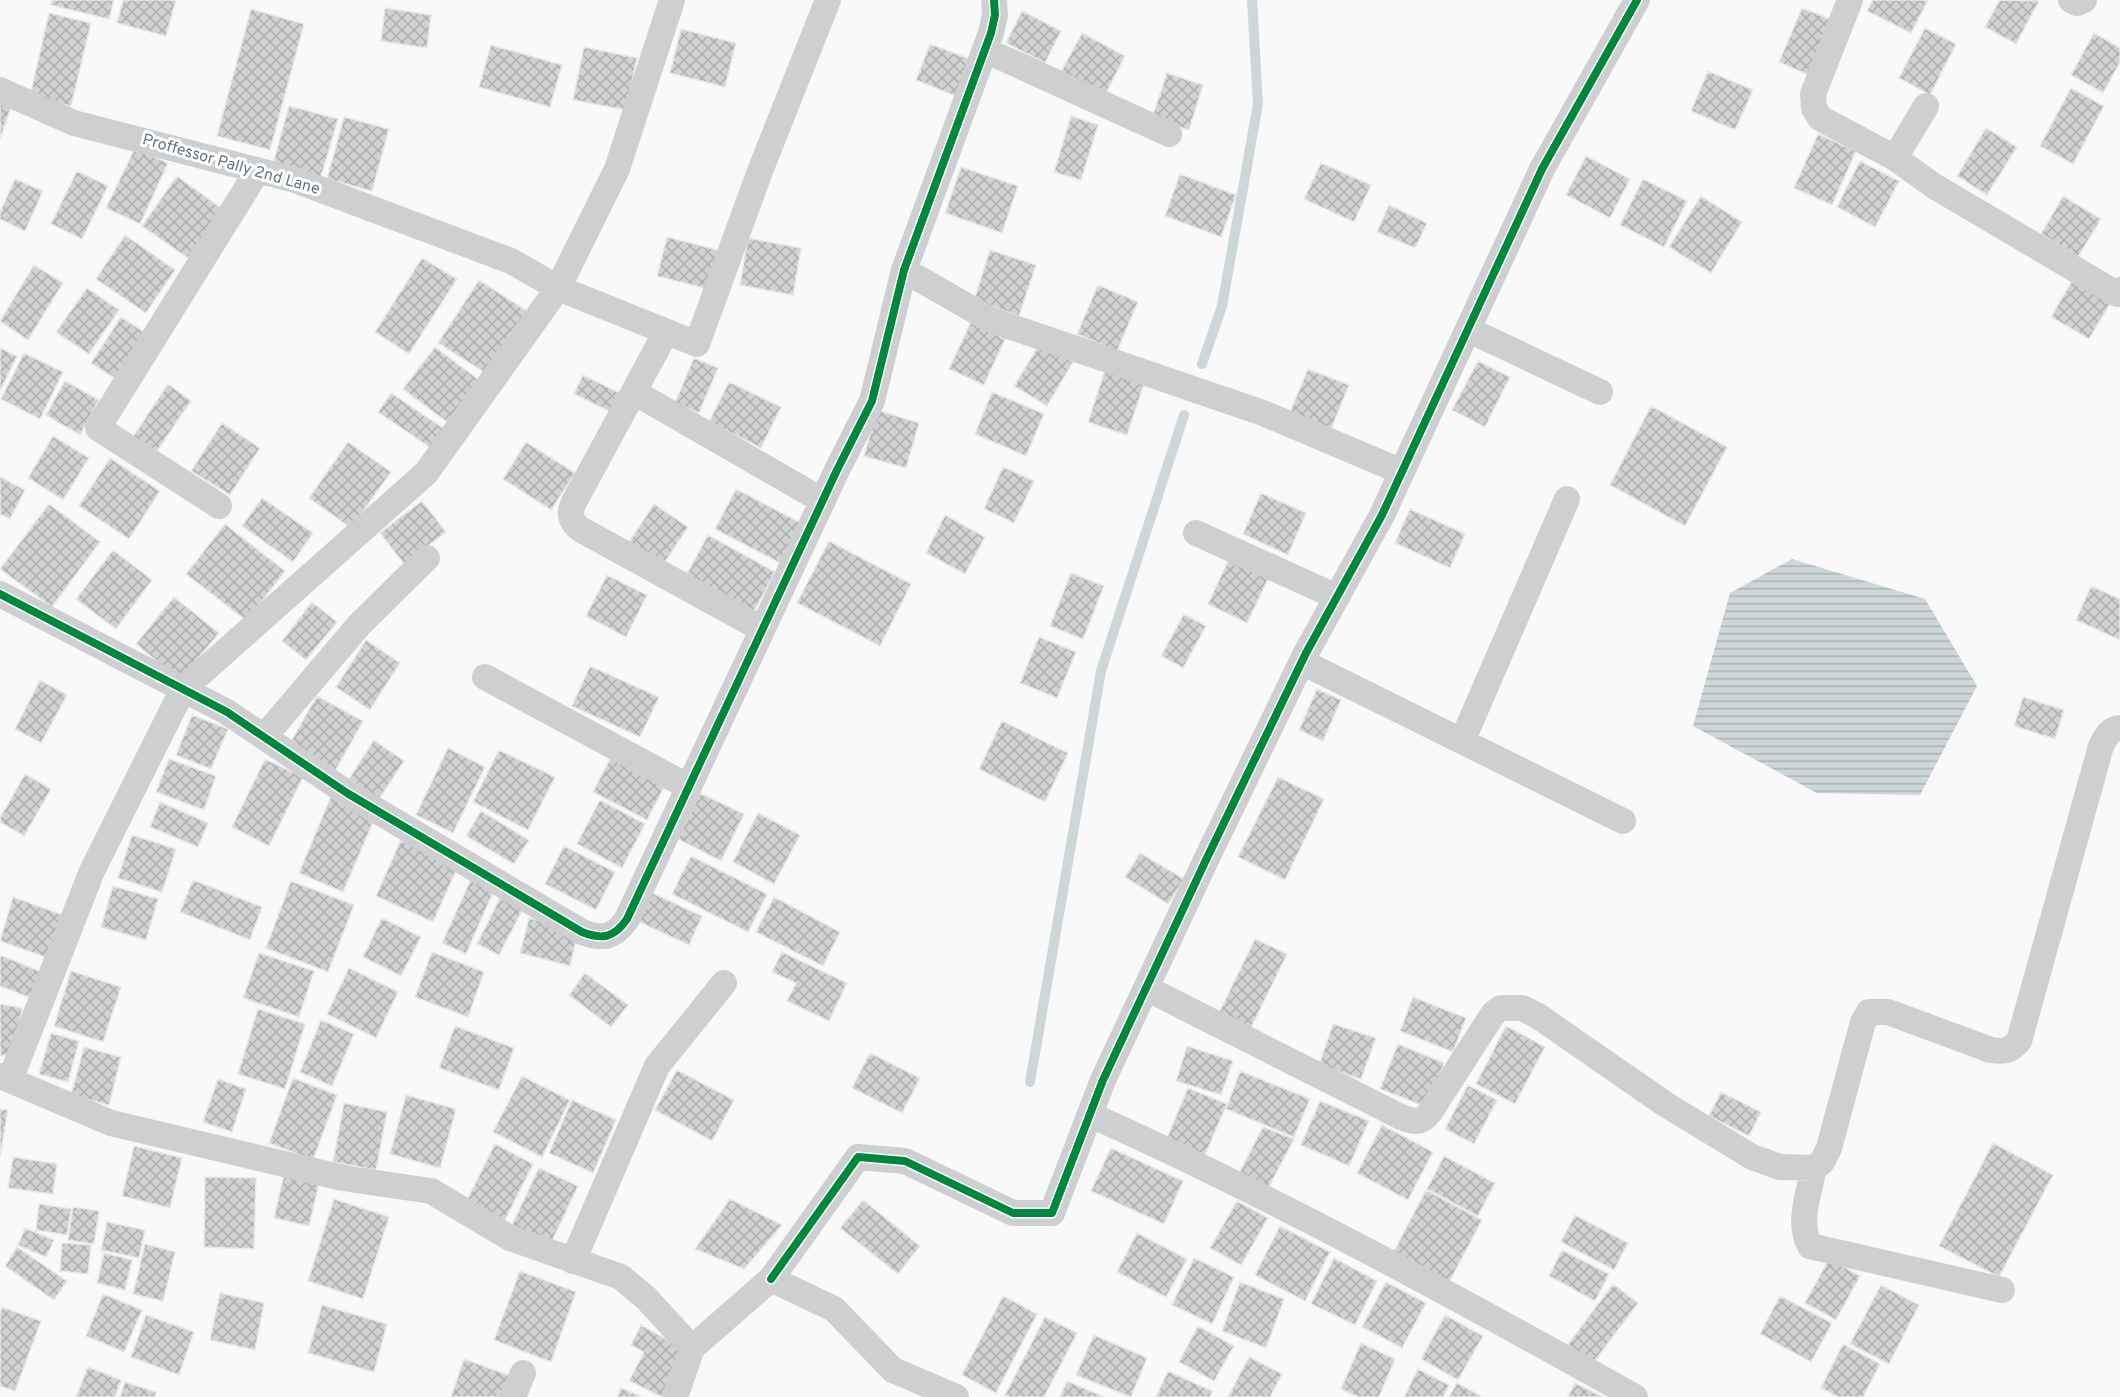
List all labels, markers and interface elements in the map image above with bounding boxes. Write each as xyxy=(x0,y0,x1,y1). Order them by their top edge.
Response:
street label: Proffessor Pally 2nd Lane xyxy=(140,130,322,200)

